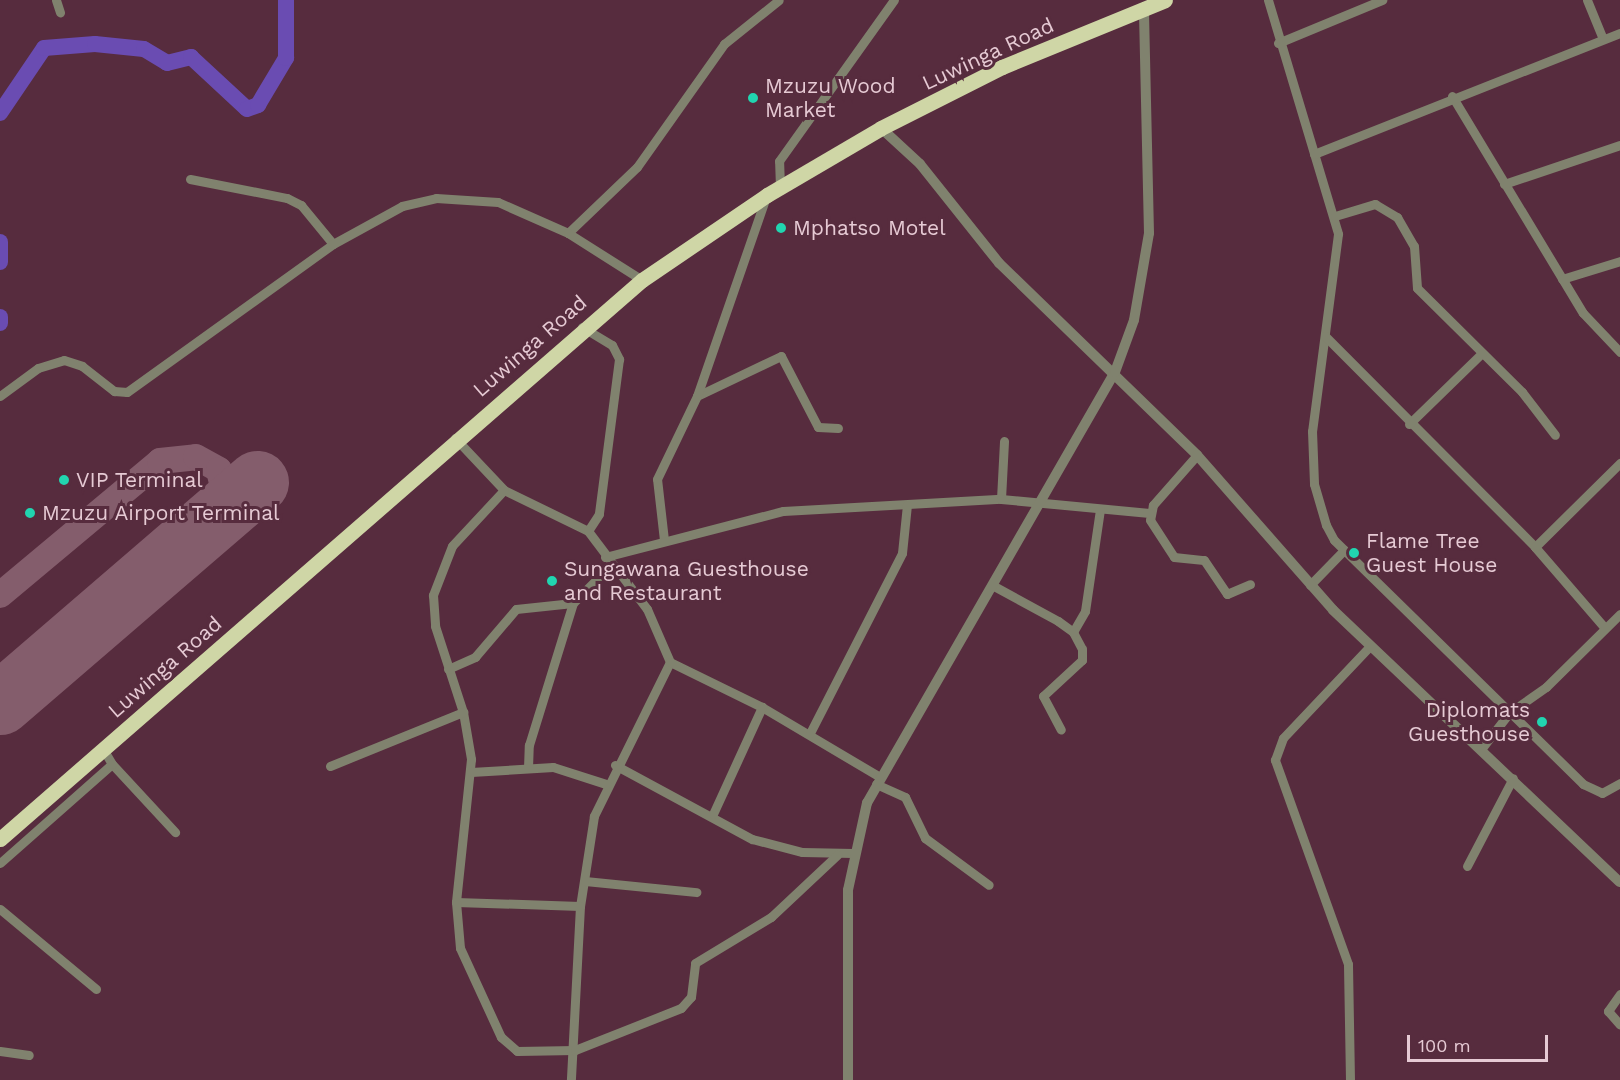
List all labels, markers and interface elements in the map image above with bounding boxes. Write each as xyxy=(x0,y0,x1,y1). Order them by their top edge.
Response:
street label: Luwinga Road xyxy=(918,12,1058,96)
place label: Mzuzu Wood Market xyxy=(765,73,896,123)
marker: Mzuzu Wood Market xyxy=(746,91,760,105)
place label: Mphatso Motel xyxy=(793,215,946,241)
marker: Mphatso Motel xyxy=(774,221,788,235)
street label: Luwinga Road xyxy=(468,290,592,402)
place label: VIP Terminal xyxy=(76,467,204,493)
marker: VIP Terminal xyxy=(57,473,71,487)
place label: Mzuzu Airport Terminal xyxy=(42,500,281,526)
marker: Mzuzu Airport Terminal xyxy=(23,506,37,520)
place label: Flame Tree Guest House xyxy=(1366,528,1497,578)
marker: Flame Tree Guest House xyxy=(1347,546,1361,560)
place label: Sungawana Guesthouse and Restaurant xyxy=(564,556,809,606)
marker: Sungawana Guesthouse and Restaurant xyxy=(545,574,559,588)
street label: Luwinga Road xyxy=(103,611,227,723)
place label: Diplomats Guesthouse xyxy=(1408,697,1530,747)
marker: Diplomats Guesthouse xyxy=(1535,715,1549,729)
scale bar xyxy=(1410,1023,1551,1061)
text: 100 m xyxy=(1418,1035,1471,1056)

